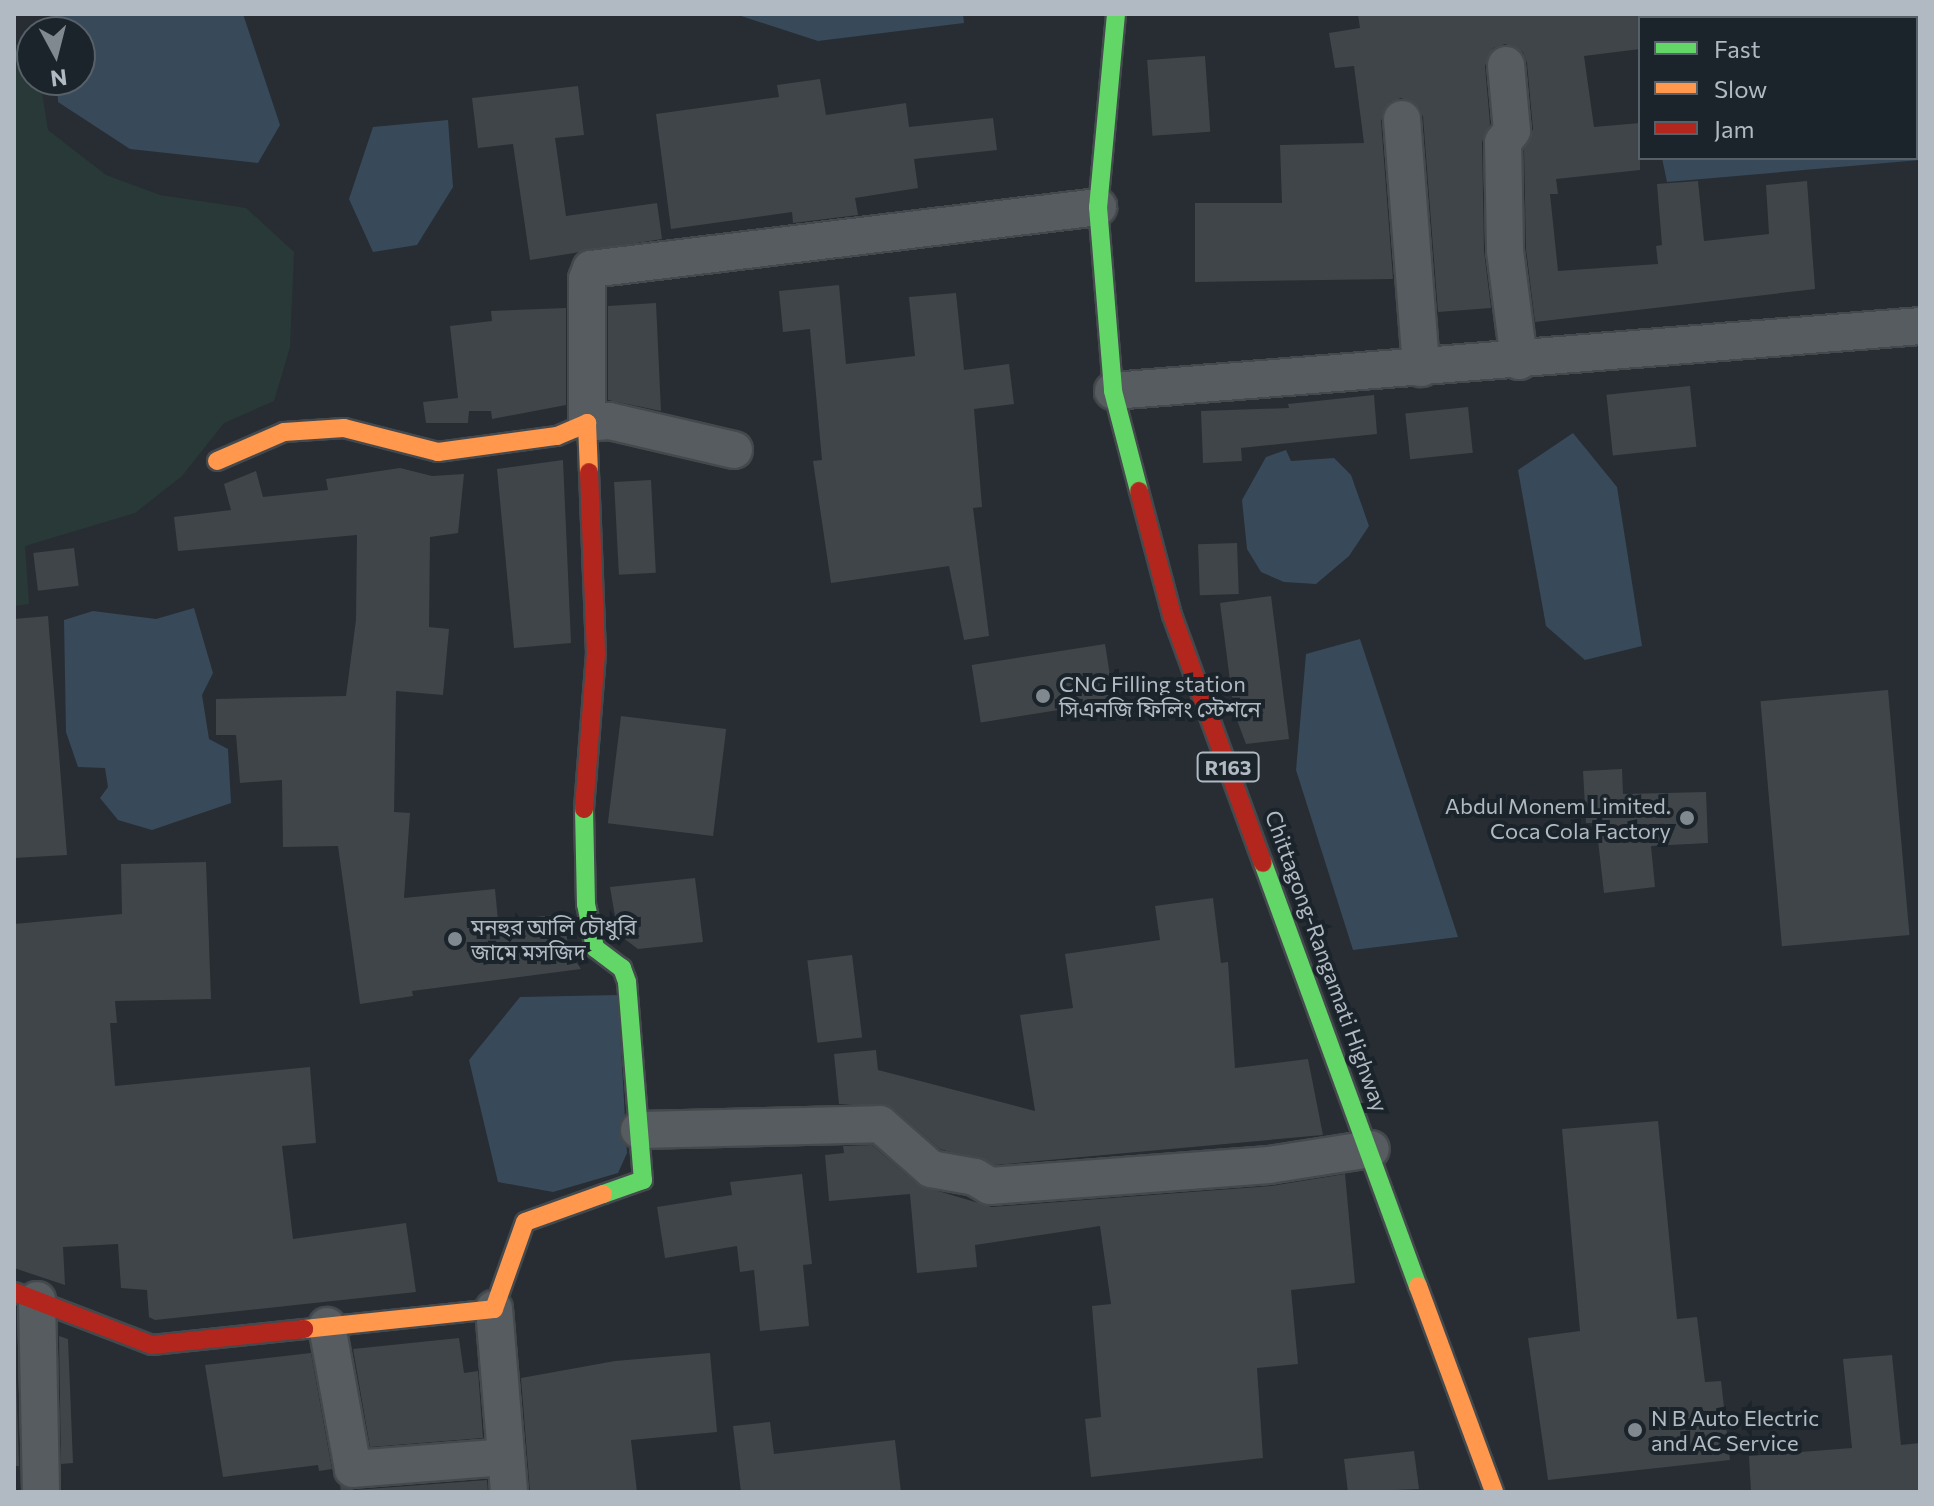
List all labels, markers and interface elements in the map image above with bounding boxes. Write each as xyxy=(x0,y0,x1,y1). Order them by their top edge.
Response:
north arrow xyxy=(16,16,96,96)
legend xyxy=(1638,16,1918,160)
text: Fast xyxy=(1714,34,1761,63)
text: N xyxy=(49,64,69,93)
text: Slow xyxy=(1714,74,1767,103)
text: Jam xyxy=(1714,114,1754,143)
place label: CNG Filling station সিএনজি ফিলিং স্টেশনে xyxy=(1059,670,1261,722)
marker: CNG Filling station সিএনজি ফিলিং স্টেশনে xyxy=(1034,687,1052,705)
road number: R163 xyxy=(1196,751,1260,783)
place label: Abdul Monem Limited. Coca Cola Factory xyxy=(1445,792,1671,844)
street label: Chittagong-Rangamati Highway xyxy=(1260,807,1394,1115)
marker: Abdul Monem Limited. Coca Cola Factory xyxy=(1678,809,1696,827)
place label: মনহুর আলি চৌধুরি জামে মসজিদ xyxy=(471,913,637,964)
marker: মনহুর আলি চৌধুরি জামে মসজিদ xyxy=(446,930,464,948)
place label: N B Auto Electric and AC Service xyxy=(1651,1404,1819,1456)
marker: N B Auto Electric and AC Service xyxy=(1626,1421,1644,1439)

